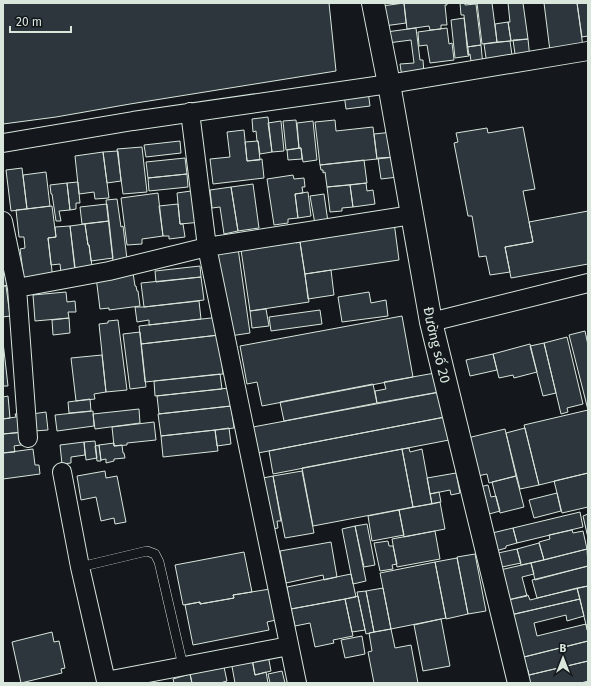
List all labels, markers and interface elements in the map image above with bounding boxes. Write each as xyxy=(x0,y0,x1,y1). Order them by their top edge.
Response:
scale bar xyxy=(10,8,71,34)
text: 20 m xyxy=(16,15,42,29)
street label: Đường số 20 xyxy=(420,305,454,385)
north arrow xyxy=(543,638,583,678)
text: B xyxy=(560,642,567,655)

